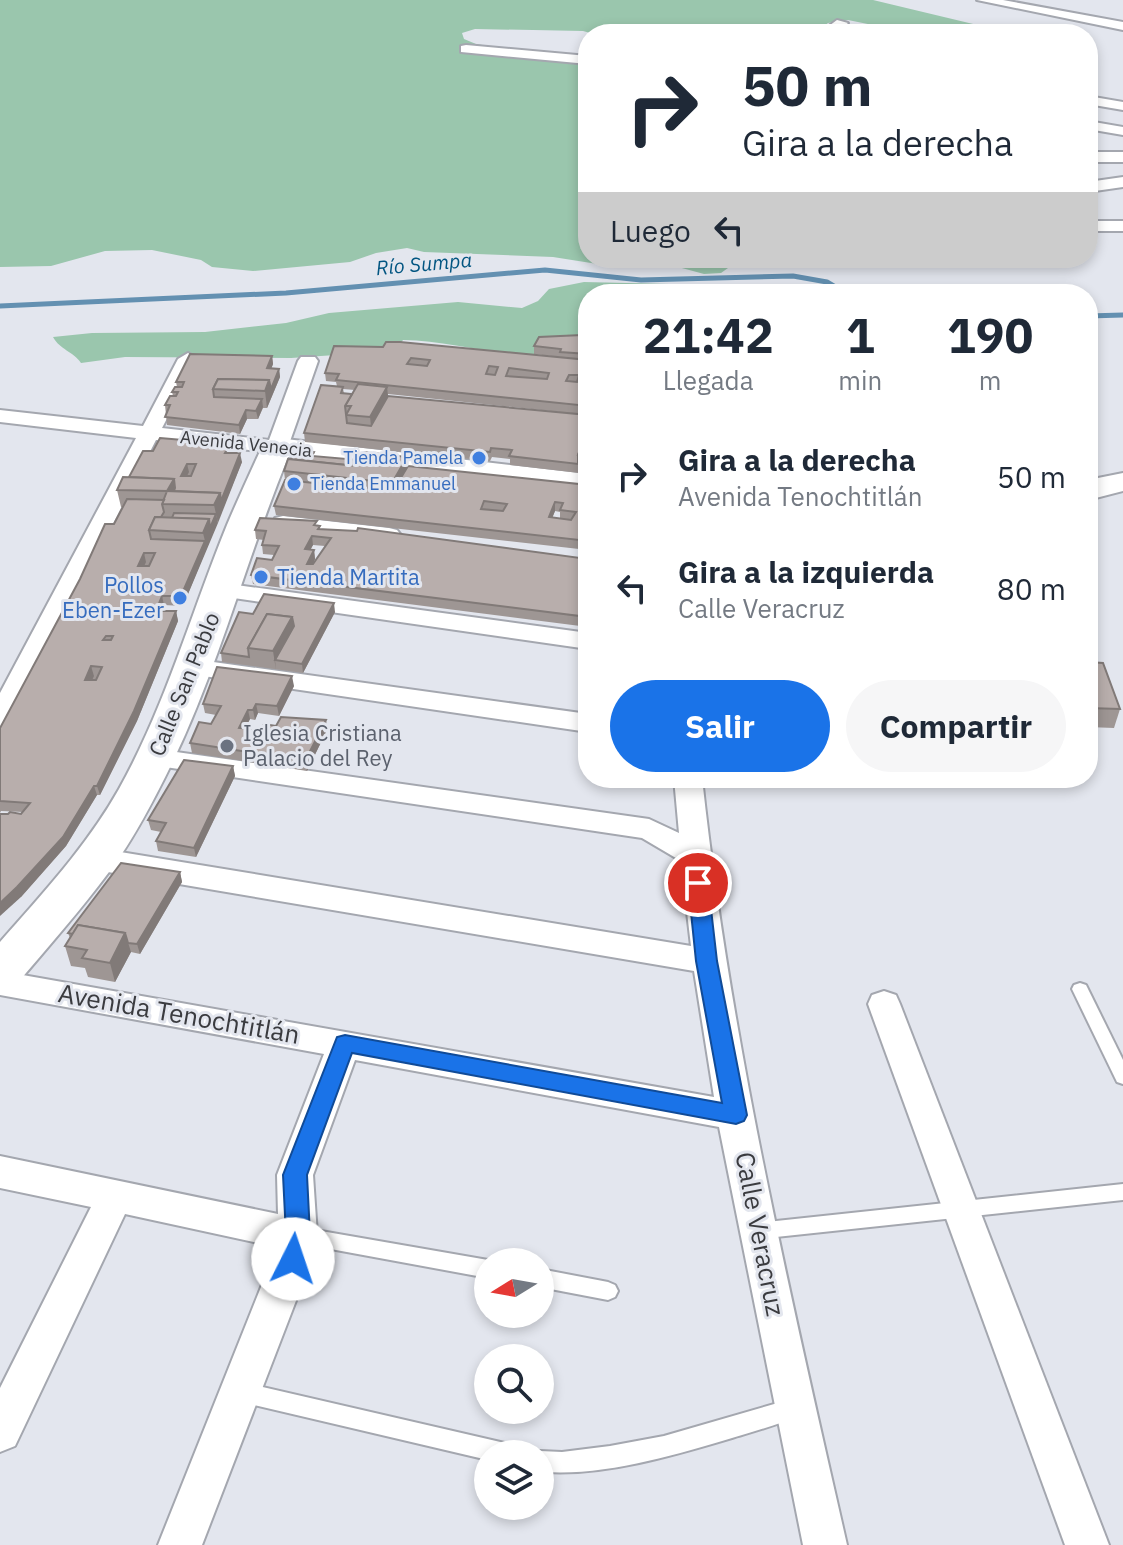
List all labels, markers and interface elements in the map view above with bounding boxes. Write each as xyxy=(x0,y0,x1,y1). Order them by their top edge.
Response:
text: 50 m xyxy=(742,49,872,121)
icon: right xyxy=(610,56,714,160)
text: Gira a la derecha xyxy=(742,119,1013,166)
icon: left xyxy=(707,208,751,252)
text: Luego xyxy=(610,211,691,250)
water label: Río Sumpa xyxy=(375,246,473,281)
text: 21:42 xyxy=(643,304,774,366)
text: 1 xyxy=(846,304,875,366)
text: 190 xyxy=(947,304,1033,366)
text: Llegada xyxy=(663,363,754,397)
text: min xyxy=(838,363,882,397)
text: m xyxy=(979,363,1001,397)
street label: Avenida Venecia xyxy=(179,425,313,462)
text: Gira a la derecha xyxy=(678,440,916,479)
place label: Tienda Pamela xyxy=(343,446,463,469)
marker: Tienda Pamela xyxy=(470,449,488,467)
icon: right xyxy=(610,454,654,498)
text: 50 m xyxy=(997,457,1066,496)
place label: Tienda Emmanuel xyxy=(310,472,456,495)
marker: Tienda Emmanuel xyxy=(285,475,303,493)
text: Avenida Tenochtitlán xyxy=(678,479,922,513)
text: Gira a la izquierda xyxy=(678,552,934,591)
place label: Tienda Martita xyxy=(277,562,420,591)
icon: left xyxy=(610,566,654,610)
marker: Tienda Martita xyxy=(252,568,270,586)
text: 80 m xyxy=(997,569,1066,608)
place label: Pollos Eben-Ezer xyxy=(62,570,164,624)
marker: Pollos Eben-Ezer xyxy=(171,589,189,607)
text: Calle Veracruz xyxy=(678,591,845,625)
street label: Calle San Pablo xyxy=(141,608,226,760)
button: Salir xyxy=(610,680,830,772)
button: Compartir xyxy=(846,680,1066,772)
place label: Iglesia Cristiana Palacio del Rey xyxy=(243,718,402,772)
marker: Iglesia Cristiana Palacio del Rey xyxy=(218,737,236,755)
pin xyxy=(664,849,732,917)
icon: arrive xyxy=(676,861,720,905)
street label: Avenida Tenochtitlán xyxy=(56,975,303,1051)
street label: Calle Veracruz xyxy=(728,1149,794,1319)
position arrow xyxy=(251,1217,335,1301)
north arrow xyxy=(474,1248,554,1328)
map controls xyxy=(474,1248,554,1520)
button: search xyxy=(474,1344,554,1424)
button: layers xyxy=(474,1440,554,1520)

